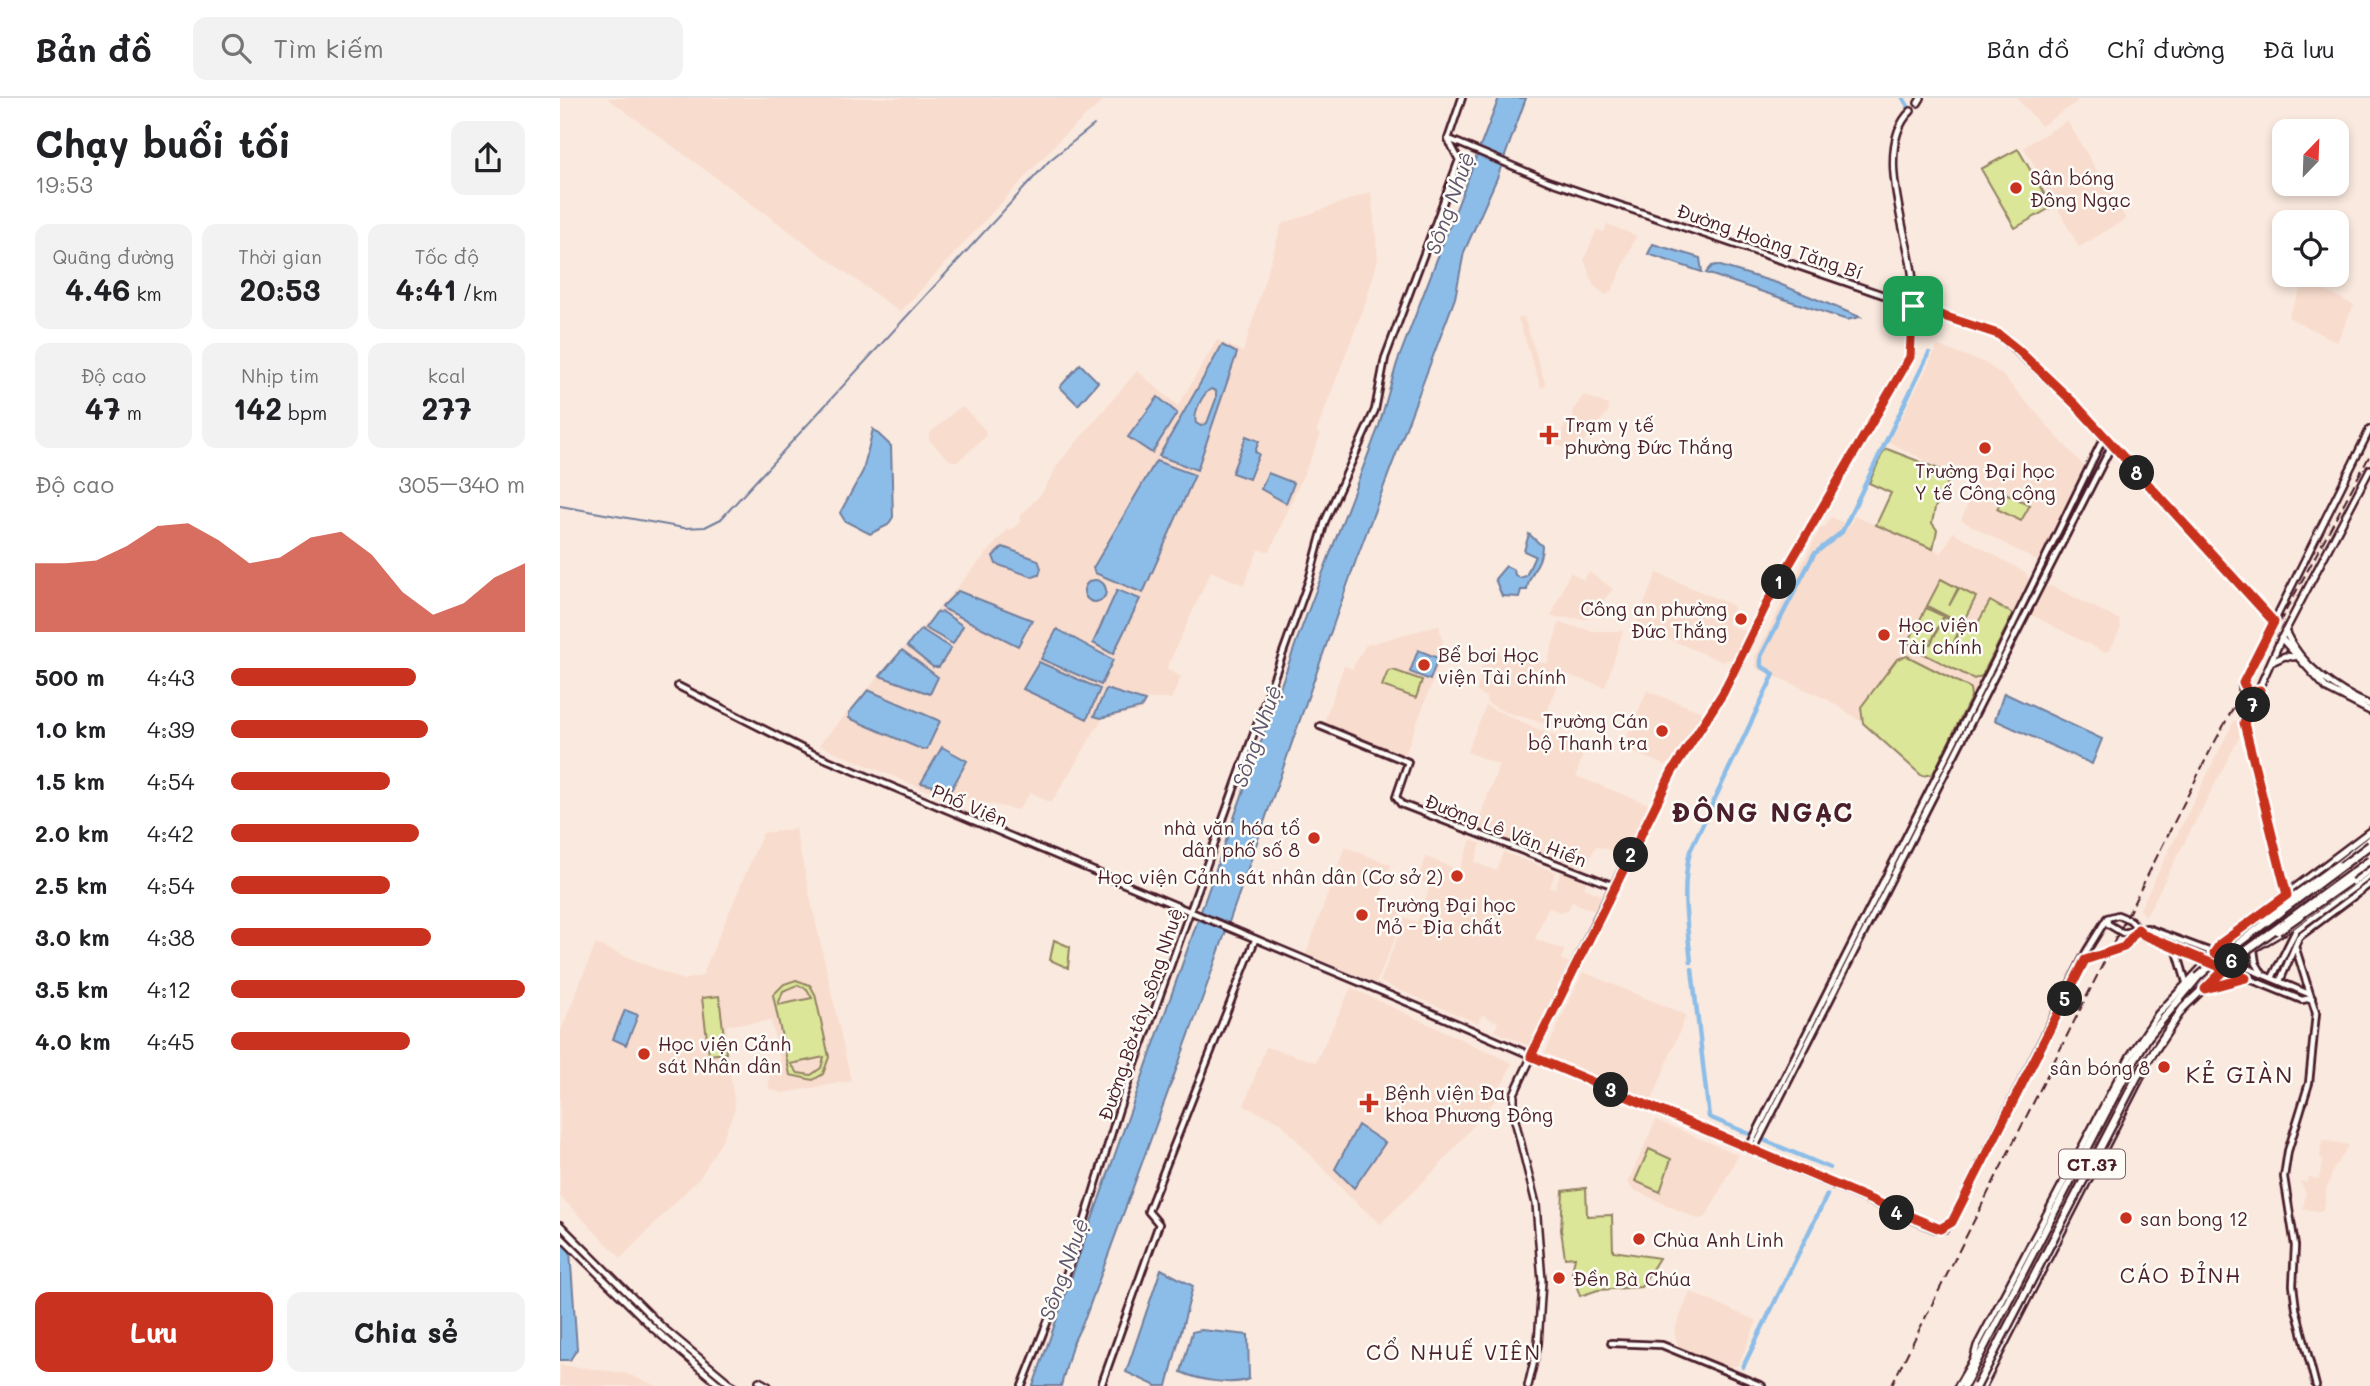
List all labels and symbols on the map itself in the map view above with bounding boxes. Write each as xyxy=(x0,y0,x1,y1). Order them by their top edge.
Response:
north arrow xyxy=(2272,119,2348,196)
water label: Sông Nhuệ xyxy=(1418,148,1480,258)
place label: Sân bóng Đông Ngạc xyxy=(2030,165,2131,212)
marker: Sân bóng Đông Ngạc xyxy=(2008,180,2024,196)
street label: Đường Hoàng Tăng Bí xyxy=(1674,197,1866,285)
pin xyxy=(1883,276,1943,336)
place label: Trạm y tế phường Đức Thắng xyxy=(1565,412,1733,459)
marker: Trạm y tế phường Đức Thắng xyxy=(1539,425,1559,445)
marker: Trường Đại học Y tế Công cộng xyxy=(1977,440,1993,456)
pin: 8 xyxy=(2120,456,2154,490)
place label: Trường Đại học Y tế Công cộng xyxy=(1914,458,2056,505)
pin: 1 xyxy=(1762,564,1796,600)
place label: Công an phường Đức Thắng xyxy=(1580,596,1727,643)
marker: Công an phường Đức Thắng xyxy=(1733,611,1749,627)
place label: Học viện Tài chính xyxy=(1898,612,1981,659)
marker: Học viện Tài chính xyxy=(1876,627,1892,643)
place label: Bể bơi Học viện Tài chính xyxy=(1438,642,1566,689)
marker: Bể bơi Học viện Tài chính xyxy=(1416,657,1432,673)
water label: Sông Nhuệ xyxy=(1225,681,1287,791)
pin: 7 xyxy=(2236,688,2270,722)
place label: Trường Cán bộ Thanh tra xyxy=(1528,708,1648,755)
marker: Trường Cán bộ Thanh tra xyxy=(1654,723,1670,739)
street label: Phố Viên xyxy=(928,778,1012,832)
street label: Đường Lê Văn Hiến xyxy=(1421,788,1591,872)
district label: ĐÔNG NGẠC xyxy=(1672,795,1854,829)
place label: nhà văn hóa tổ dân phố số 8 xyxy=(1164,815,1300,862)
marker: nhà văn hóa tổ dân phố số 8 xyxy=(1306,830,1322,846)
pin: 2 xyxy=(1614,838,1648,872)
place label: Học viện Cảnh sát nhân dân (Cơ sở 2) xyxy=(1097,864,1443,889)
marker: Học viện Cảnh sát nhân dân (Cơ sở 2) xyxy=(1449,868,1465,884)
place label: Trường Đại học Mỏ - Địa chất xyxy=(1376,892,1516,939)
street label: Đường Bờ tây sông Nhuệ xyxy=(1092,904,1188,1124)
marker: Trường Đại học Mỏ - Địa chất xyxy=(1354,907,1370,923)
pin: 6 xyxy=(2214,944,2250,978)
pin: 5 xyxy=(2048,982,2082,1016)
place label: Học viện Cảnh sát Nhân dân xyxy=(658,1031,791,1078)
marker: Học viện Cảnh sát Nhân dân xyxy=(636,1046,652,1062)
place label: sân bóng 8 xyxy=(2050,1055,2150,1080)
marker: sân bóng 8 xyxy=(2156,1059,2172,1075)
district label: KẺ GIÀN xyxy=(2186,1059,2294,1089)
pin: 3 xyxy=(1594,1072,1628,1108)
place label: Bệnh viện Đa khoa Phương Đông xyxy=(1385,1080,1553,1127)
marker: Bệnh viện Đa khoa Phương Đông xyxy=(1359,1093,1379,1113)
road number: CT.37 xyxy=(2059,1149,2125,1178)
pin: 4 xyxy=(1880,1196,1914,1230)
place label: san bong 12 xyxy=(2140,1206,2248,1231)
marker: san bong 12 xyxy=(2118,1210,2134,1226)
water label: Sông Nhuệ xyxy=(1032,1214,1094,1324)
place label: Chùa Anh Linh xyxy=(1653,1227,1783,1252)
marker: Chùa Anh Linh xyxy=(1631,1231,1647,1247)
district label: CÁO ĐỈNH xyxy=(2120,1261,2242,1288)
place label: Đền Bà Chúa xyxy=(1573,1266,1691,1291)
marker: Đền Bà Chúa xyxy=(1551,1270,1567,1286)
district label: CỔ NHUẾ VIÊN xyxy=(1366,1337,1542,1365)

